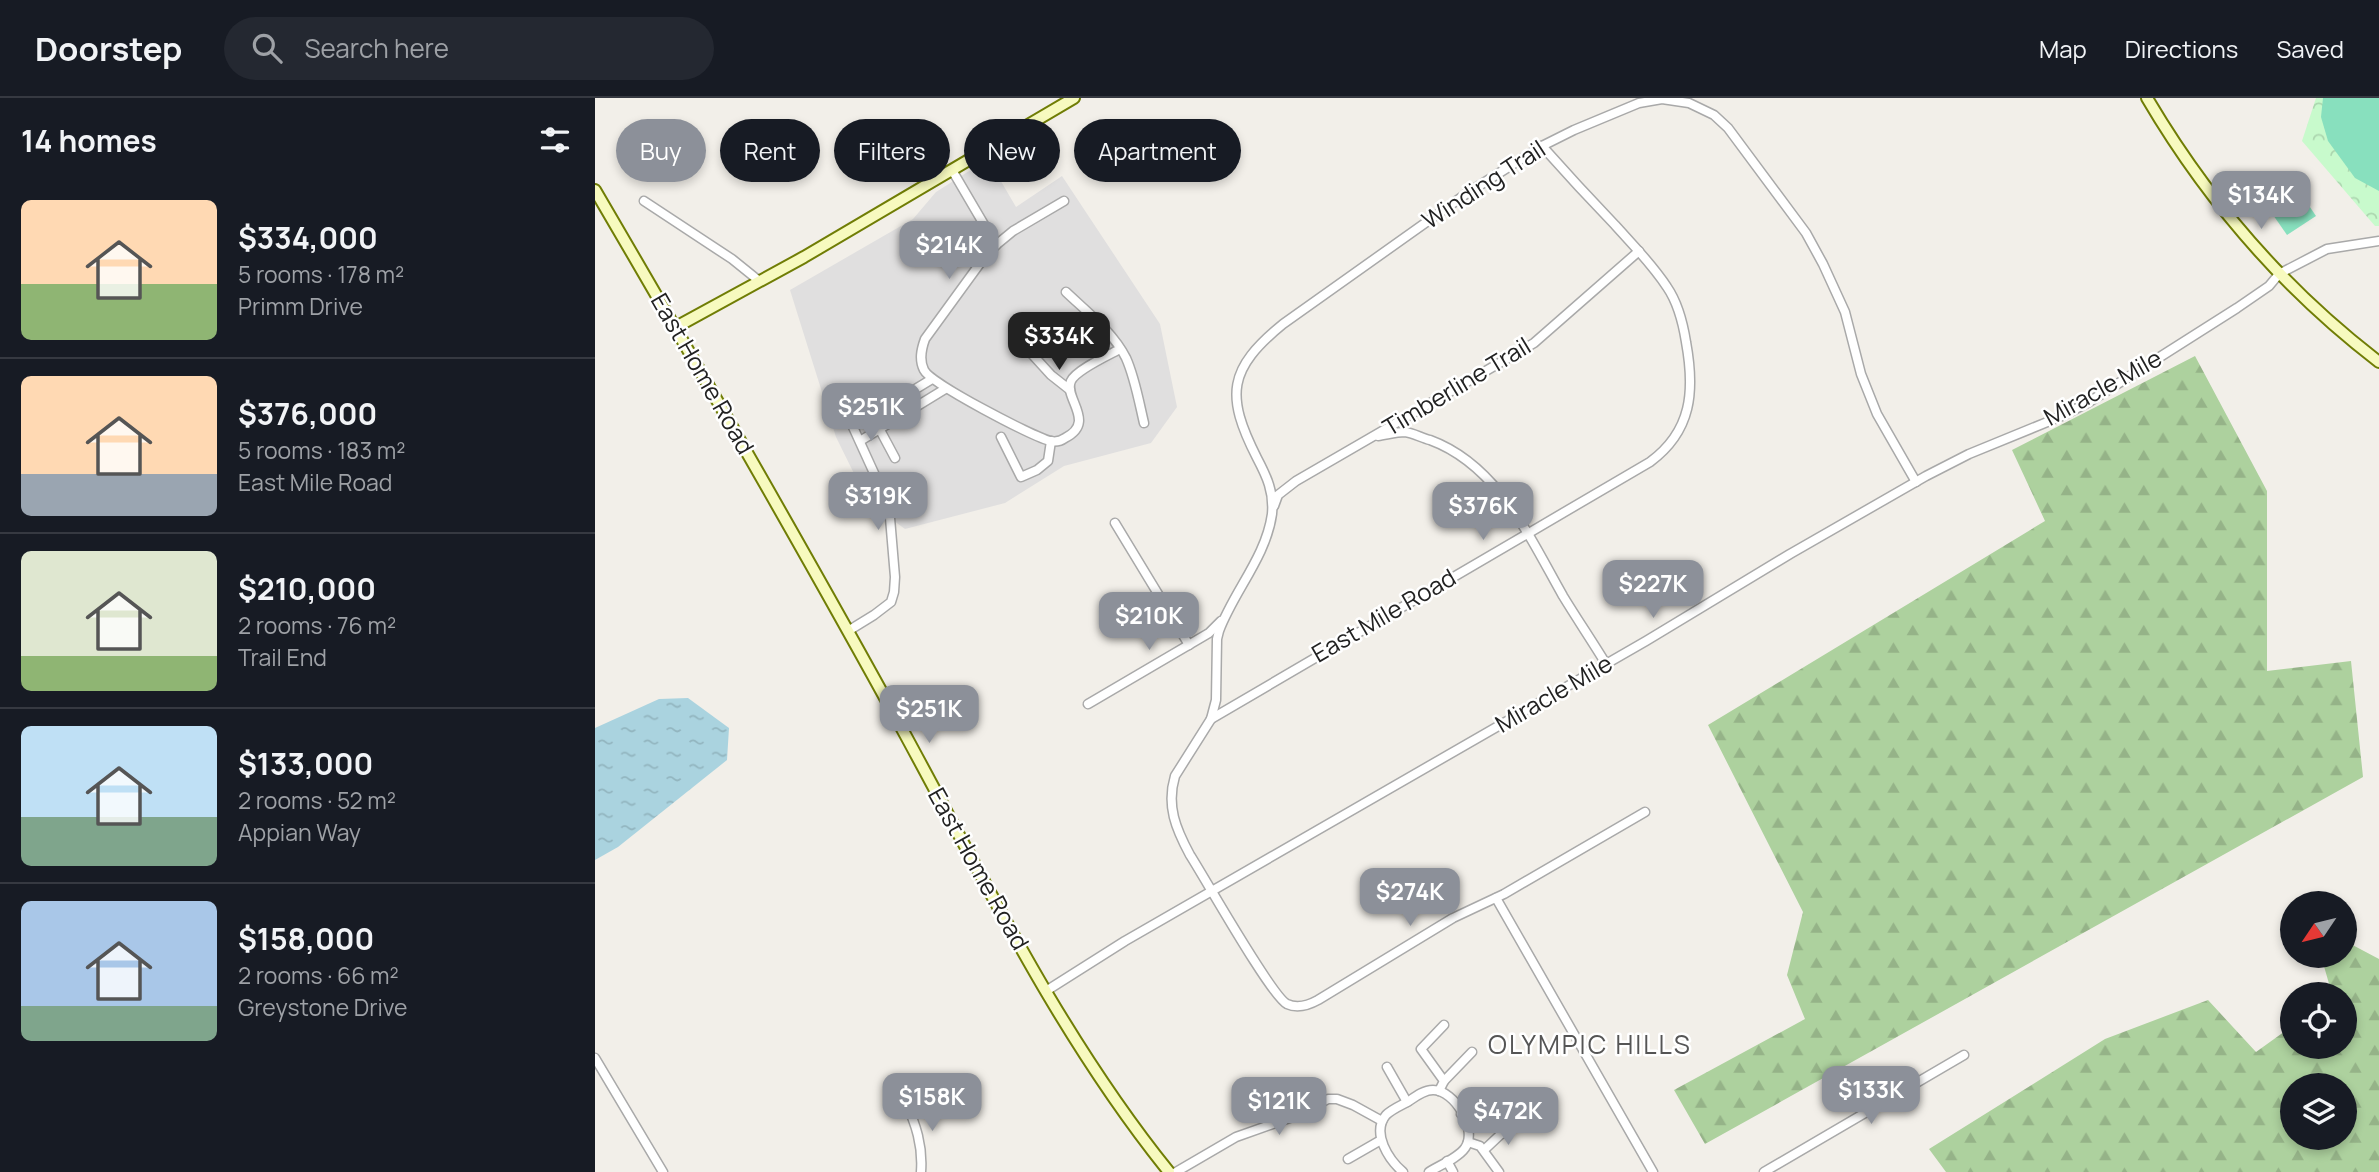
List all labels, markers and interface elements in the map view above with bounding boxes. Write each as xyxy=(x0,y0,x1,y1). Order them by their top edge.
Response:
search box xyxy=(224,17,714,80)
text: Doorstep xyxy=(35,26,182,71)
icon: search xyxy=(248,29,286,67)
text: Search here xyxy=(304,30,449,66)
text: Map xyxy=(2039,32,2087,65)
text: Directions xyxy=(2125,32,2238,65)
text: Saved xyxy=(2276,32,2344,65)
chip: Buy xyxy=(616,119,706,182)
chip: Rent xyxy=(720,119,820,182)
chip: Filters xyxy=(834,119,950,182)
chip: New xyxy=(964,119,1060,182)
chip: Apartment xyxy=(1074,119,1241,182)
text: 14 homes xyxy=(21,120,157,161)
icon: filters xyxy=(536,121,574,159)
street label: Winding Trail xyxy=(1415,132,1551,236)
pin: $134K xyxy=(2212,172,2310,231)
text: $134K xyxy=(2228,178,2294,210)
text: $334,000 xyxy=(238,217,378,258)
pin: $214K xyxy=(900,222,998,281)
icon: home xyxy=(77,228,161,312)
text: $214K xyxy=(915,228,983,260)
text: 5 rooms · 178 m² xyxy=(238,258,404,290)
street label: East Home Road xyxy=(644,287,763,460)
text: Primm Drive xyxy=(238,290,363,322)
pin: $334K xyxy=(1010,313,1108,372)
text: $334K xyxy=(1024,319,1094,351)
street label: Timberline Trail xyxy=(1376,329,1536,443)
street label: Miracle Mile xyxy=(2037,341,2167,433)
pin: $251K xyxy=(822,384,920,443)
text: $251K xyxy=(838,390,904,422)
text: $376,000 xyxy=(238,393,377,434)
icon: home xyxy=(77,404,161,488)
text: 5 rooms · 183 m² xyxy=(238,434,405,466)
text: East Mile Road xyxy=(238,466,392,498)
pin: $319K xyxy=(829,472,927,532)
text: $319K xyxy=(844,479,912,511)
pin: $376K xyxy=(1434,482,1532,542)
text: $376K xyxy=(1448,489,1518,521)
street label: East Mile Road xyxy=(1305,560,1461,669)
pin: $227K xyxy=(1604,560,1702,620)
text: $227K xyxy=(1619,567,1688,599)
text: $210,000 xyxy=(238,568,376,609)
icon: home xyxy=(77,579,161,663)
pin: $210K xyxy=(1100,592,1198,652)
text: $210K xyxy=(1115,599,1183,631)
text: 2 rooms · 76 m² xyxy=(238,609,396,641)
text: Trail End xyxy=(238,641,327,673)
street label: Miracle Mile xyxy=(1489,646,1618,740)
pin: $251K xyxy=(880,686,978,745)
text: $251K xyxy=(896,692,962,724)
text: $133,000 xyxy=(238,743,373,784)
icon: home xyxy=(77,754,161,838)
street label: East Home Road xyxy=(921,781,1038,955)
text: 2 rooms · 52 m² xyxy=(238,784,396,816)
text: Appian Way xyxy=(238,816,361,848)
pin: $274K xyxy=(1361,868,1459,928)
text: $274K xyxy=(1376,875,1444,907)
north arrow xyxy=(2280,891,2357,968)
map controls xyxy=(2280,891,2357,1150)
text: $158,000 xyxy=(238,918,374,959)
icon: home xyxy=(77,929,161,1013)
text: 2 rooms · 66 m² xyxy=(238,959,399,991)
button: locate xyxy=(2280,982,2357,1059)
text: Greystone Drive xyxy=(238,991,407,1023)
district label: OLYMPIC HILLS xyxy=(1488,1026,1692,1062)
pin: $133K xyxy=(1822,1066,1920,1126)
text: $133K xyxy=(1838,1073,1904,1105)
button: layers xyxy=(2280,1073,2357,1150)
pin: $158K xyxy=(883,1074,981,1133)
pin: $121K xyxy=(1230,1077,1328,1137)
text: $158K xyxy=(899,1080,965,1112)
text: $121K xyxy=(1247,1084,1311,1116)
pin: $472K xyxy=(1459,1088,1557,1147)
text: $472K xyxy=(1473,1094,1543,1126)

